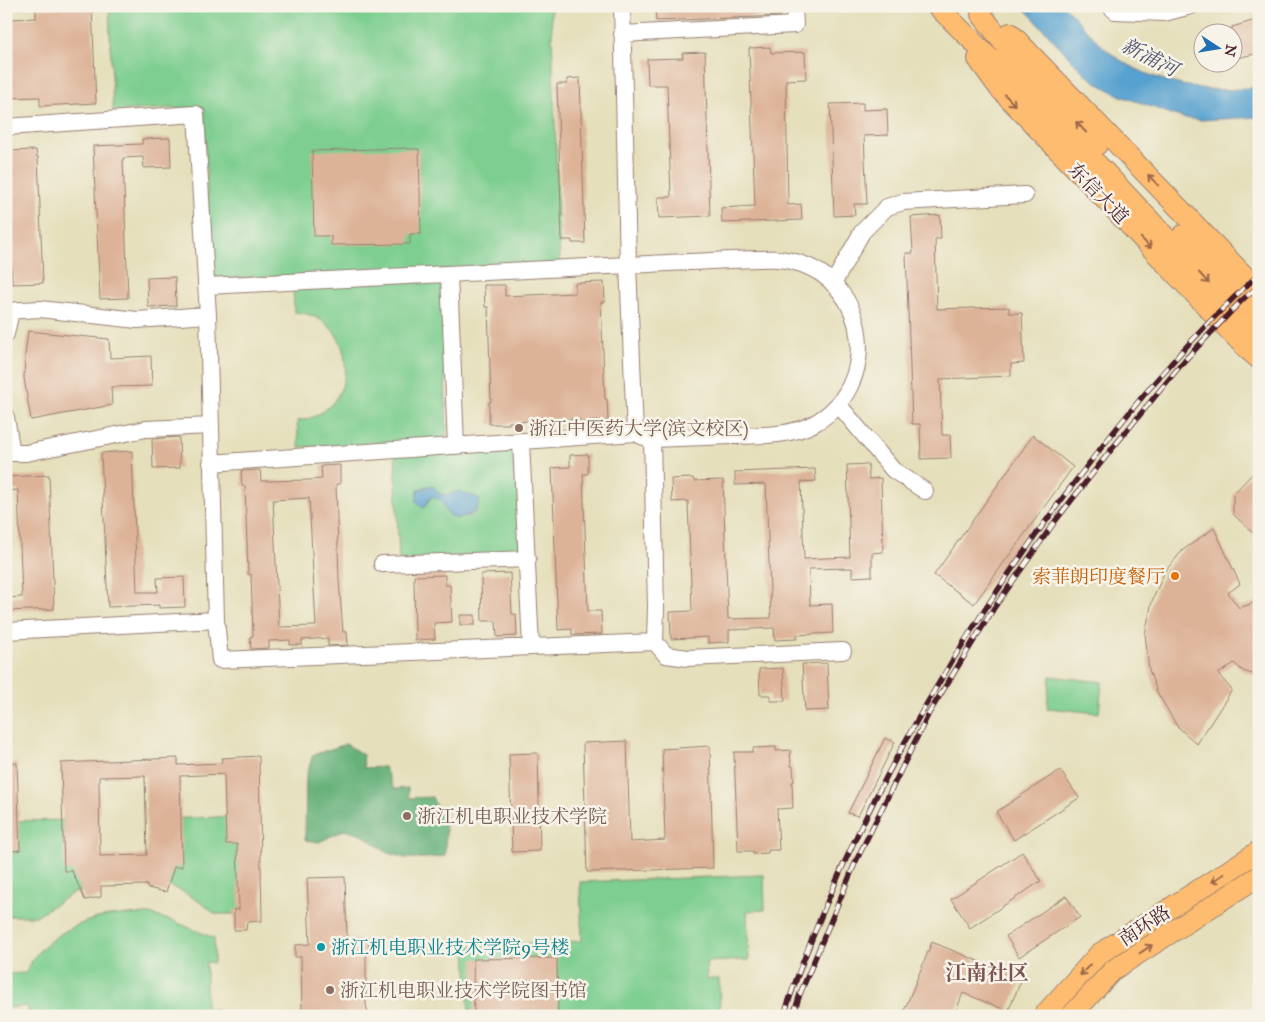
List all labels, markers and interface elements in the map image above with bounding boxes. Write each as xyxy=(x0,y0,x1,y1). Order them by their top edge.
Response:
north arrow xyxy=(1192,22,1242,72)
water label: 新浦河 xyxy=(1118,33,1185,83)
text: N xyxy=(1221,43,1240,58)
one-way arrow xyxy=(1004,93,1016,106)
one-way arrow xyxy=(1075,121,1087,134)
street label: 东信大道 xyxy=(1064,158,1133,229)
one-way arrow xyxy=(1147,173,1159,186)
one-way arrow xyxy=(1140,236,1152,248)
one-way arrow xyxy=(1198,272,1210,285)
place label: 浙江中医药大学(滨文校区) xyxy=(529,417,749,441)
marker: 浙江中医药大学(滨文校区) xyxy=(513,422,525,434)
place label: 索菲朗印度餐厅 xyxy=(1032,565,1165,588)
marker: 索菲朗印度餐厅 xyxy=(1169,570,1181,582)
place label: 浙江机电职业技术学院 xyxy=(417,805,607,828)
marker: 浙江机电职业技术学院 xyxy=(401,810,413,822)
one-way arrow xyxy=(1211,873,1225,883)
street label: 南环路 xyxy=(1114,900,1174,951)
place label: 浙江机电职业技术学院9号楼 xyxy=(331,936,569,959)
marker: 浙江机电职业技术学院9号楼 xyxy=(315,941,327,953)
one-way arrow xyxy=(1138,944,1152,954)
district label: 江南社区 xyxy=(945,960,1029,986)
one-way arrow xyxy=(1079,964,1091,976)
place label: 浙江机电职业技术学院图书馆 xyxy=(340,979,587,1002)
marker: 浙江机电职业技术学院图书馆 xyxy=(324,984,336,996)

